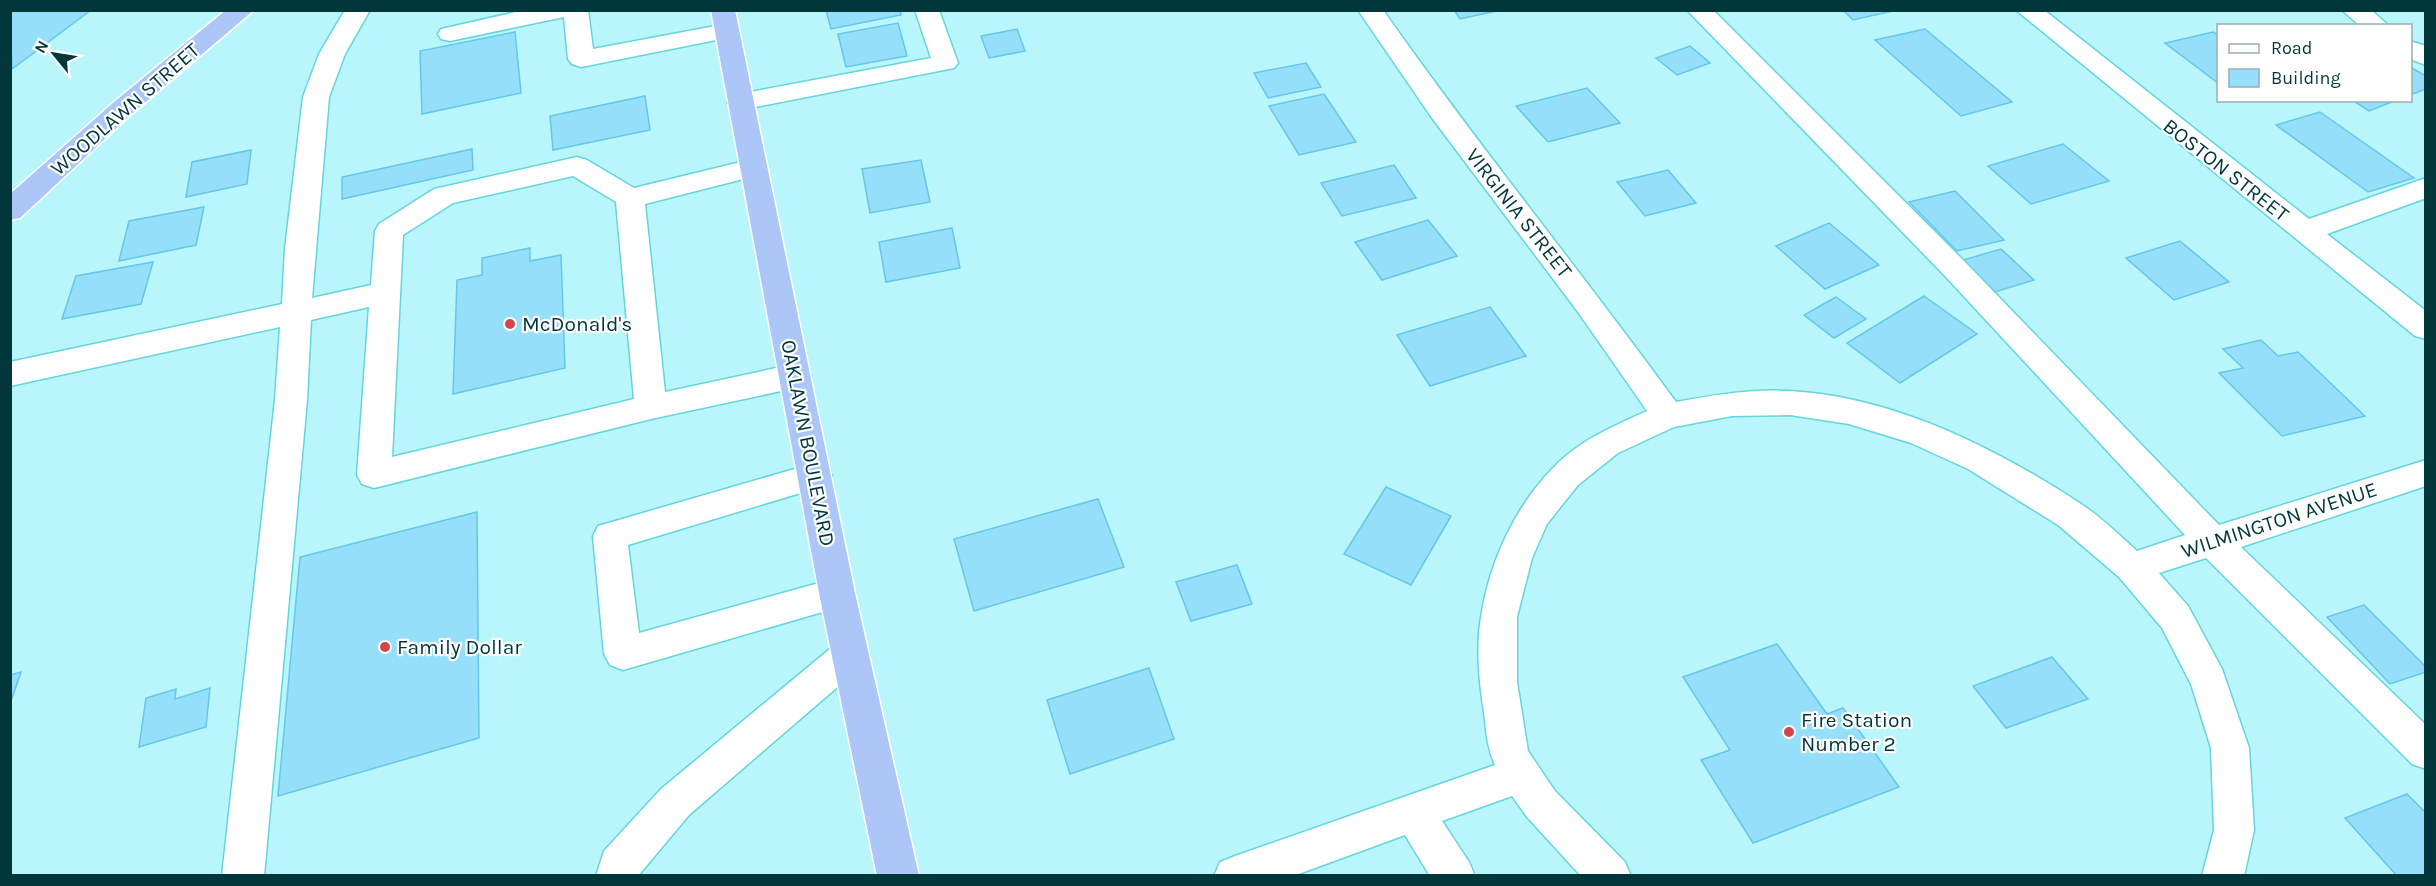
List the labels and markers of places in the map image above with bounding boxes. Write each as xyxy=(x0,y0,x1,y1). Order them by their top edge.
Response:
place label: McDonald's xyxy=(522,312,632,336)
marker: McDonald's xyxy=(503,317,517,331)
place label: Family Dollar xyxy=(397,635,522,659)
marker: Family Dollar xyxy=(378,640,392,654)
place label: Fire Station Number 2 xyxy=(1801,708,1912,756)
marker: Fire Station Number 2 xyxy=(1782,725,1796,739)

